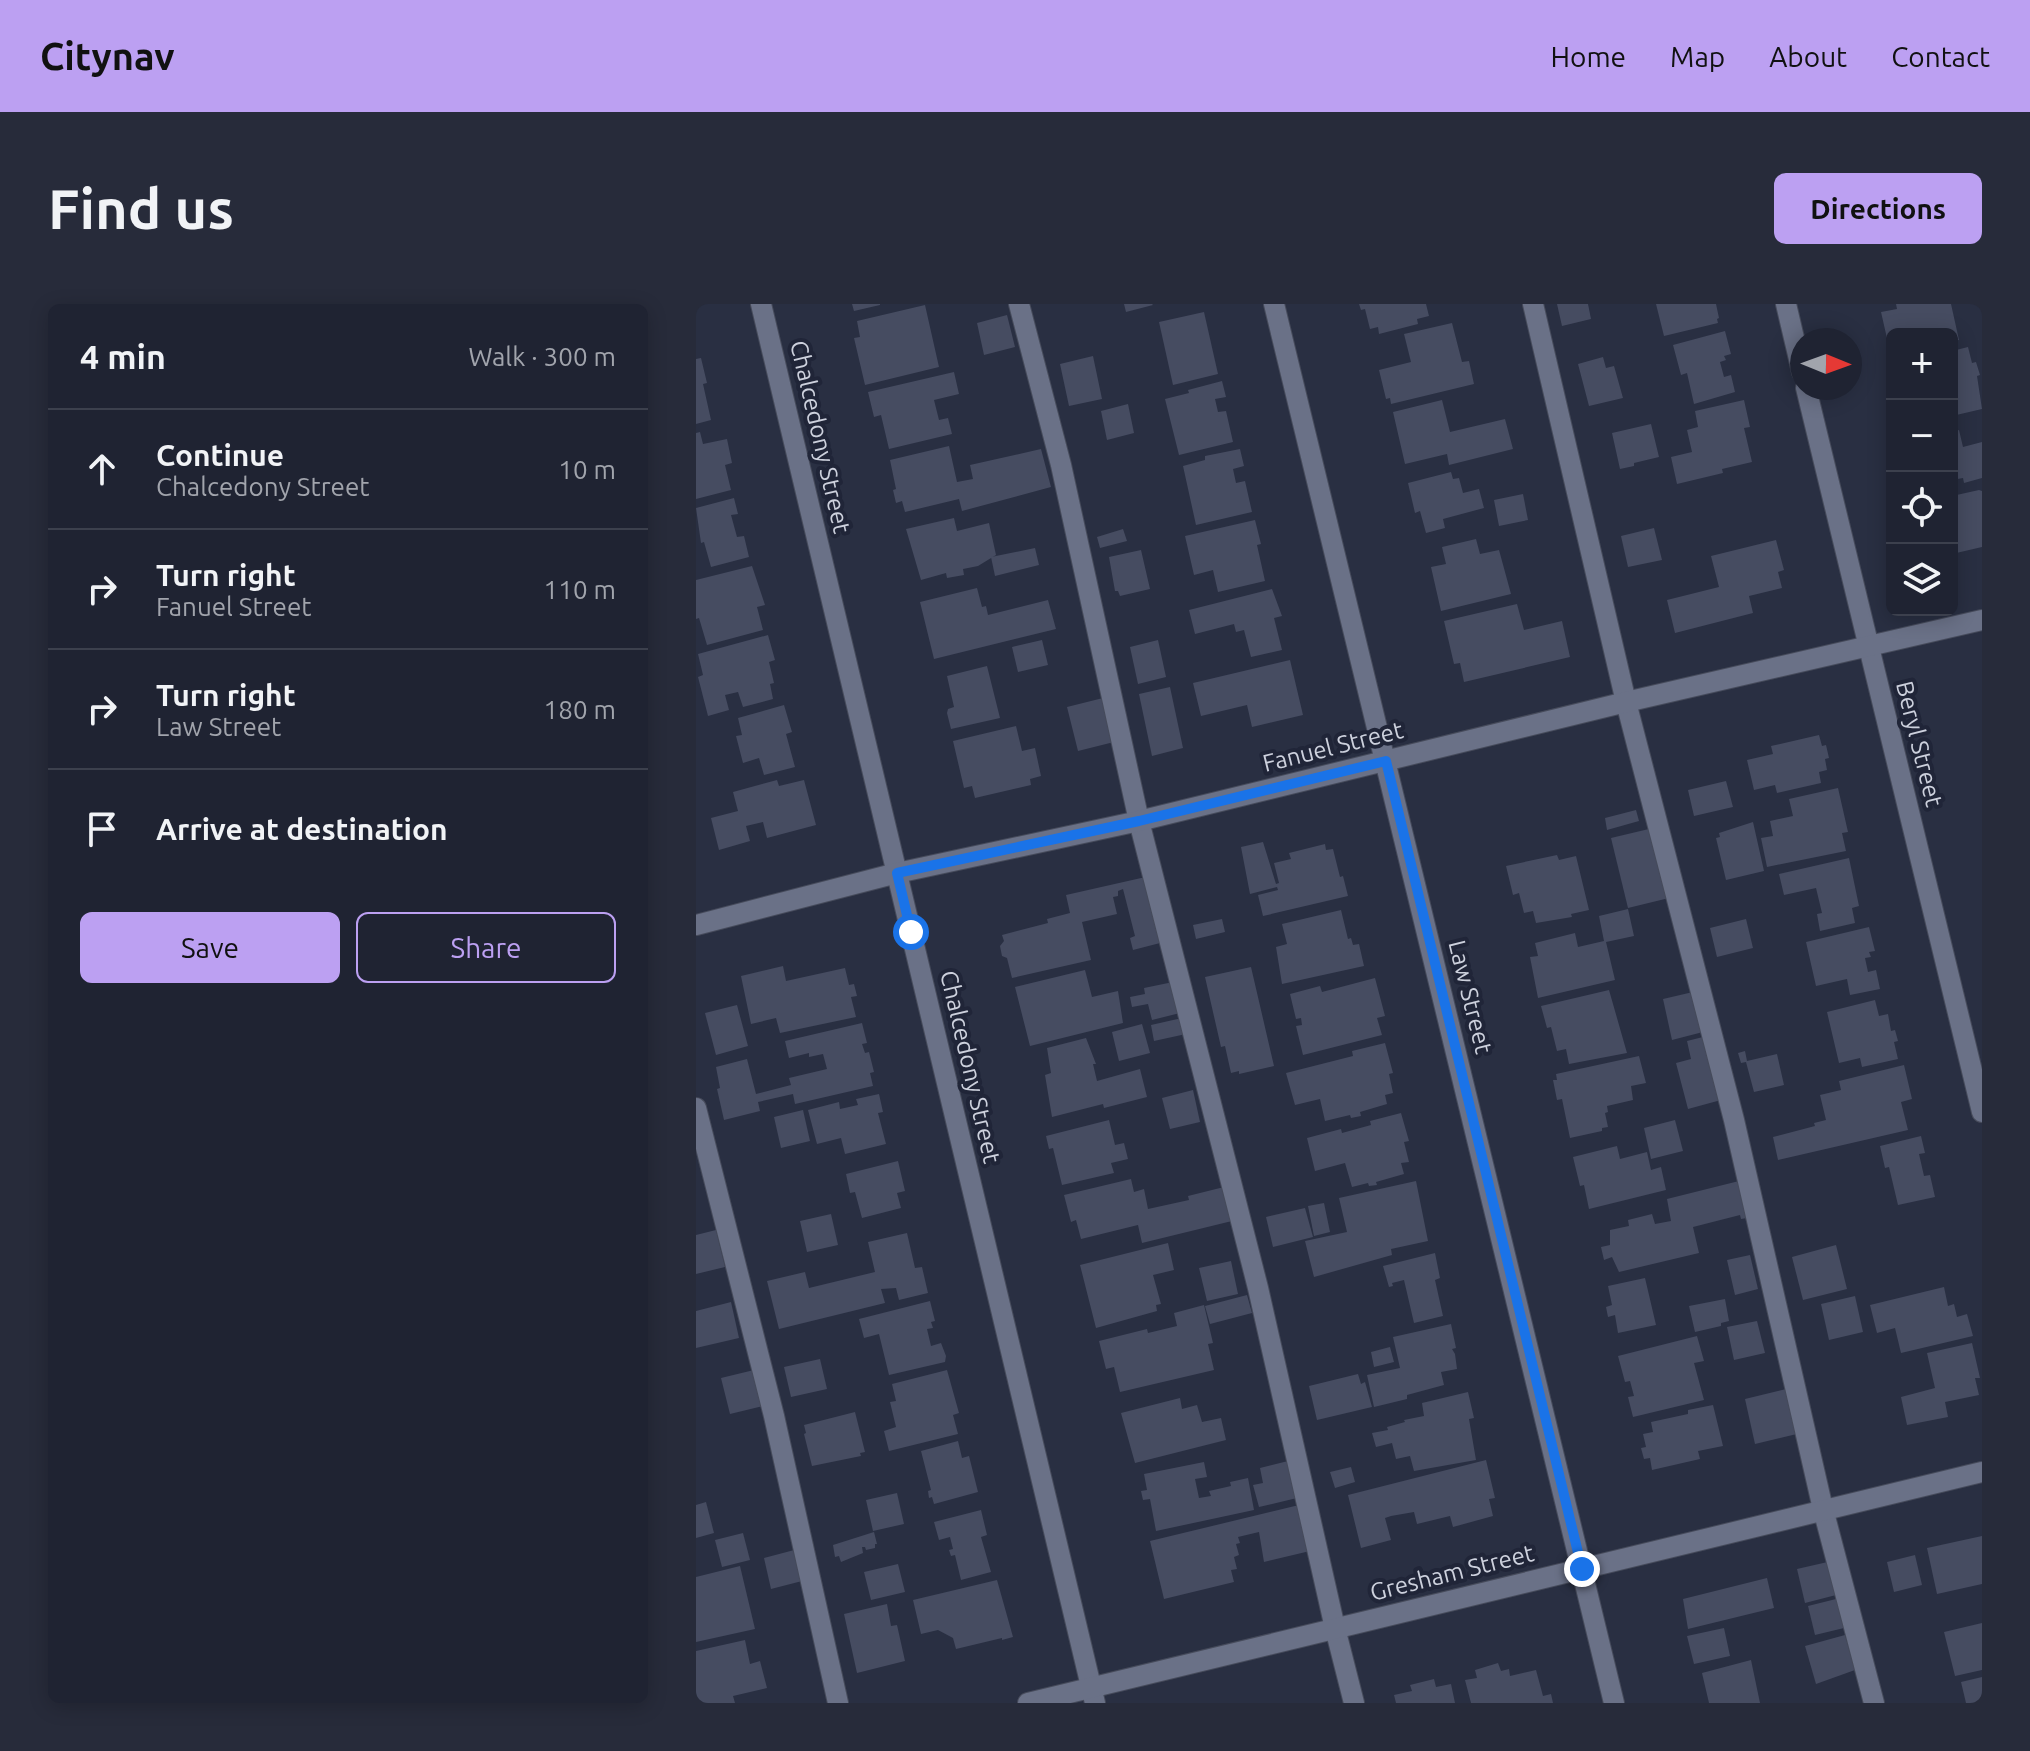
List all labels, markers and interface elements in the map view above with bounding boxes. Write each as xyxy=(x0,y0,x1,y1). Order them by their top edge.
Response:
text: Citynav xyxy=(40,35,175,77)
text: Home xyxy=(1551,41,1626,72)
text: Map xyxy=(1670,41,1725,72)
text: About xyxy=(1769,41,1847,72)
text: Contact xyxy=(1891,41,1990,72)
button: Directions xyxy=(1774,173,1982,244)
text: Find us xyxy=(48,177,234,240)
north arrow xyxy=(1790,328,1862,400)
map controls xyxy=(1886,328,1958,616)
button: + xyxy=(1886,328,1958,400)
text: 4 min xyxy=(80,337,166,375)
street label: Chalcedony Street xyxy=(785,338,856,536)
text: Walk · 300 m xyxy=(468,342,616,371)
button: − xyxy=(1886,400,1958,472)
text: Continue xyxy=(156,438,284,472)
icon: ahead xyxy=(80,447,124,491)
text: 10 m xyxy=(558,455,616,484)
text: Chalcedony Street xyxy=(156,472,369,501)
button: locate xyxy=(1886,472,1958,544)
button: layers xyxy=(1886,544,1958,616)
text: Turn right xyxy=(156,558,296,592)
icon: right xyxy=(80,567,124,611)
text: 110 m xyxy=(544,575,616,604)
text: Fanuel Street xyxy=(156,592,311,621)
text: Turn right xyxy=(156,678,296,712)
street label: Beryl Street xyxy=(1891,678,1948,810)
icon: right xyxy=(80,687,124,731)
text: 180 m xyxy=(544,695,616,724)
text: Law Street xyxy=(156,712,281,741)
street label: Fanuel Street xyxy=(1260,716,1406,777)
icon: arrive xyxy=(80,807,124,851)
text: Arrive at destination xyxy=(156,812,448,846)
button: Save xyxy=(80,912,340,983)
button: Share xyxy=(356,912,616,983)
route start xyxy=(893,914,929,950)
street label: Law Street xyxy=(1443,937,1498,1057)
street label: Chalcedony Street xyxy=(935,968,1006,1166)
street label: Gresham Street xyxy=(1367,1539,1537,1606)
route end xyxy=(1564,1551,1600,1587)

